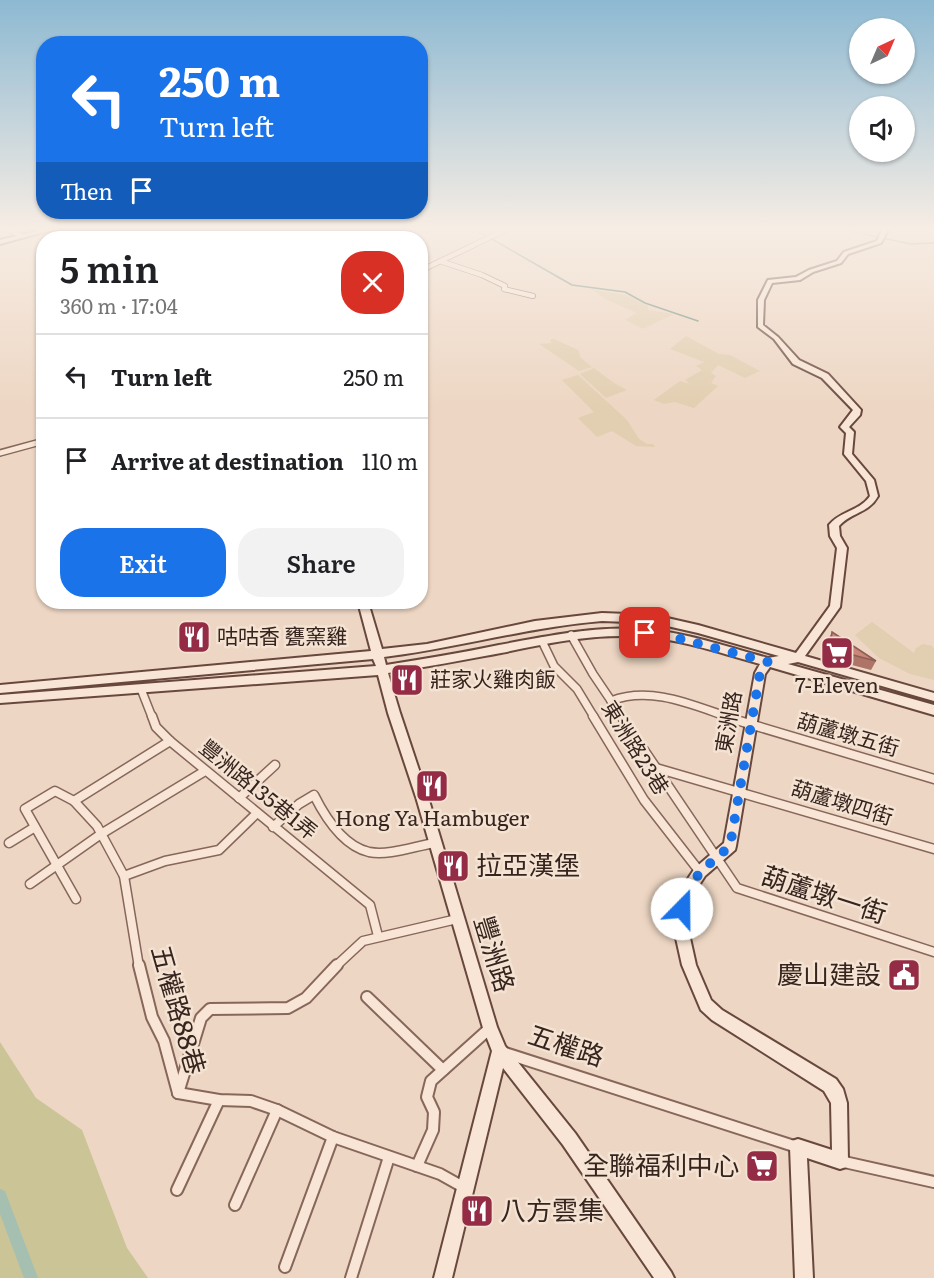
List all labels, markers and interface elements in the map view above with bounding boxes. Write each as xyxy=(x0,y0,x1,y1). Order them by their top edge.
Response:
north arrow xyxy=(849,18,915,84)
map controls xyxy=(849,18,915,162)
text: 250 m xyxy=(159,48,280,110)
icon: left xyxy=(60,60,138,138)
button: sound xyxy=(849,96,915,162)
text: Turn left xyxy=(159,105,274,145)
text: Then xyxy=(60,174,113,207)
icon: arrive xyxy=(125,174,158,207)
text: 5 min xyxy=(60,241,159,294)
button: close xyxy=(341,251,404,314)
text: 360 m · 17:04 xyxy=(60,290,178,320)
icon: left xyxy=(60,360,93,393)
text: Turn left xyxy=(111,360,212,393)
text: 250 m xyxy=(343,360,404,393)
icon: arrive xyxy=(60,444,93,477)
text: Arrive at destination xyxy=(111,444,344,477)
text: 110 m xyxy=(362,444,418,477)
button: Exit xyxy=(60,528,226,597)
button: Share xyxy=(238,528,404,597)
pin xyxy=(619,607,670,658)
icon: arrive xyxy=(628,616,661,649)
restaurant icon: 咕咕香 甕窯雞 xyxy=(176,619,212,655)
place label: 咕咕香 甕窯雞 xyxy=(217,619,347,650)
supermarket icon: 7-Eleven xyxy=(819,635,855,671)
restaurant icon: 莊家火雞肉飯 xyxy=(389,662,425,698)
place label: 莊家火雞肉飯 xyxy=(430,662,556,693)
place label: 7-Eleven xyxy=(795,668,879,699)
street label: 東洲路 xyxy=(706,688,747,755)
street label: 東洲路23巷 xyxy=(596,694,678,800)
street label: 葫蘆墩五街 xyxy=(794,703,903,762)
street label: 豐洲路135巷1弄 xyxy=(194,731,325,845)
restaurant icon: Hong Ya Hambuger xyxy=(414,768,450,804)
street label: 葫蘆墩四街 xyxy=(788,770,897,831)
place label: Hong Ya Hambuger xyxy=(335,801,529,832)
place label: 拉亞漢堡 xyxy=(476,844,580,883)
restaurant icon: 拉亞漢堡 xyxy=(435,848,471,884)
street label: 葫蘆墩一街 xyxy=(757,854,893,931)
position arrow xyxy=(650,877,714,941)
street label: 豐洲路 xyxy=(466,910,526,996)
street label: 五權路88巷 xyxy=(143,940,217,1078)
place label: 慶山建設 xyxy=(777,953,881,992)
public building icon: 慶山建設 xyxy=(886,957,922,993)
street label: 五權路 xyxy=(524,1013,610,1074)
place label: 全聯福利中心 xyxy=(583,1144,739,1183)
supermarket icon: 全聯福利中心 xyxy=(744,1148,780,1184)
place label: 八方雲集 xyxy=(500,1189,604,1228)
restaurant icon: 八方雲集 xyxy=(459,1193,495,1229)

